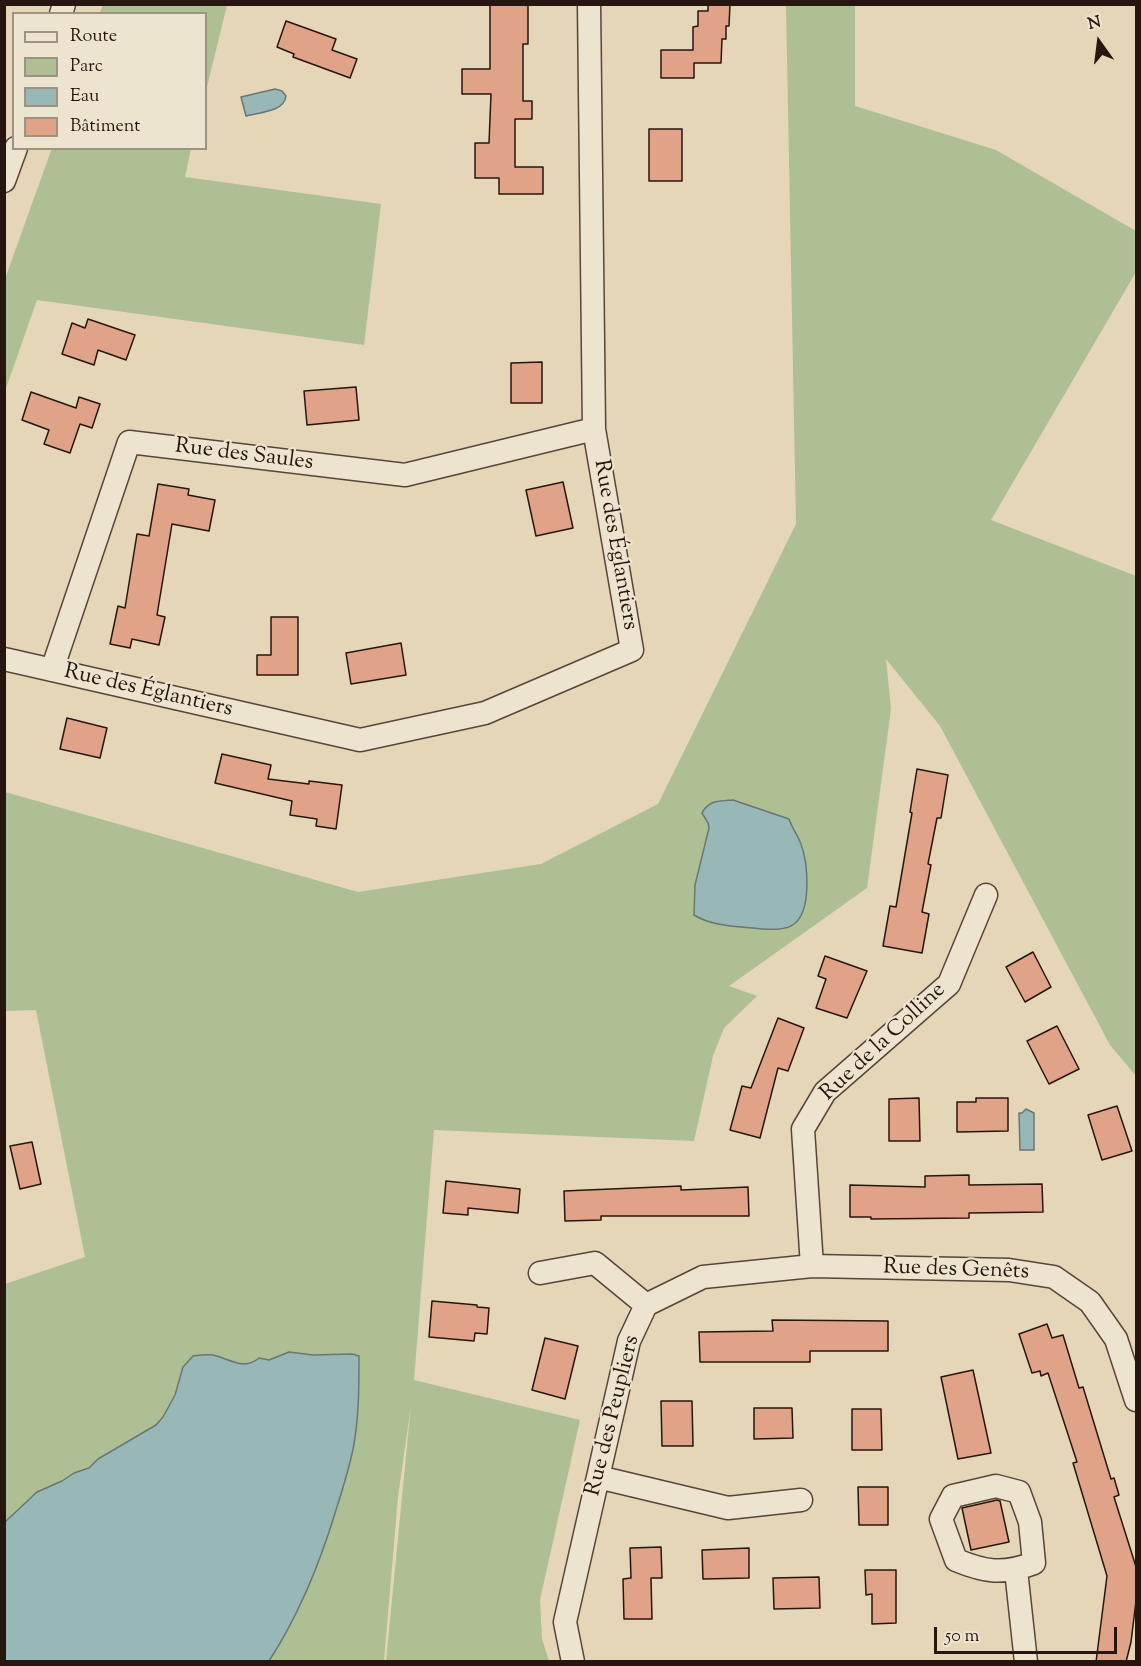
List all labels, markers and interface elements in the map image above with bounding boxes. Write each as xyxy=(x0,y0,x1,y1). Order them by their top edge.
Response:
text: N xyxy=(1086,11,1104,37)
legend xyxy=(12,12,207,150)
north arrow xyxy=(1069,12,1129,72)
text: Route xyxy=(70,24,117,50)
text: Parc xyxy=(70,54,103,80)
text: Eau xyxy=(70,84,99,110)
text: Bâtiment xyxy=(70,114,140,140)
street label: Rue des Saules xyxy=(173,434,315,478)
street label: Rue des Églantiers xyxy=(586,458,642,632)
street label: Rue des Églantiers xyxy=(61,660,235,724)
street label: Rue de la Colline xyxy=(816,978,952,1108)
street label: Rue des Genêts xyxy=(883,1255,1029,1287)
street label: Rue des Peupliers xyxy=(581,1333,647,1499)
scale bar xyxy=(937,1615,1120,1653)
text: 50 m xyxy=(945,1624,979,1650)

